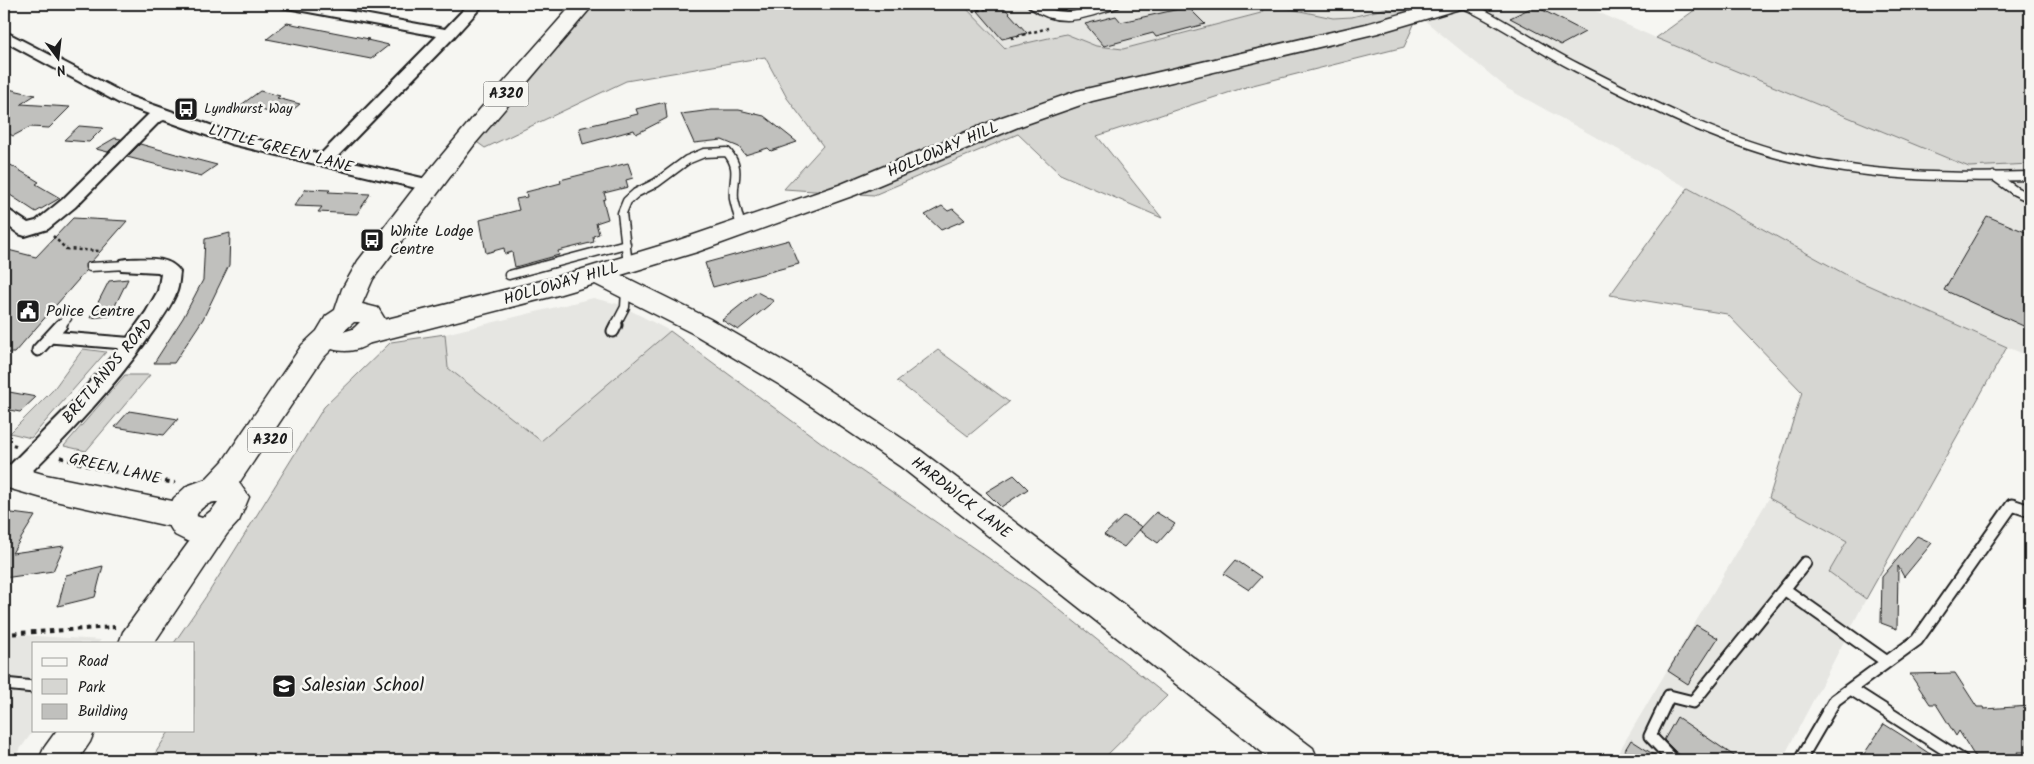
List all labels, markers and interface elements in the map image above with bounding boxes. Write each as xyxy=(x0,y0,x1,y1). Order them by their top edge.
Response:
north arrow xyxy=(32,32,82,82)
text: N xyxy=(54,58,68,81)
road number: A320 xyxy=(484,82,528,106)
bus stop icon: Lyndhurst Way xyxy=(173,96,199,122)
place label: Lyndhurst Way xyxy=(204,98,293,120)
street label: HOLLOWAY HILL xyxy=(883,115,1003,185)
street label: LITTLE GREEN LANE xyxy=(206,118,357,181)
place label: White Lodge Centre xyxy=(390,219,473,262)
bus stop icon: White Lodge Centre xyxy=(359,227,385,253)
street label: HOLLOWAY HILL xyxy=(500,256,622,312)
public building icon: Police Centre xyxy=(15,298,41,324)
place label: Police Centre xyxy=(46,299,134,324)
street label: BRETLANDS ROAD xyxy=(56,313,160,429)
road number: A320 xyxy=(248,428,292,452)
street label: GREEN LANE xyxy=(67,446,164,492)
street label: HARDWICK LANE xyxy=(905,451,1017,546)
legend xyxy=(32,642,195,732)
text: Road xyxy=(78,650,109,674)
place label: Salesian School xyxy=(302,671,424,701)
school or university icon: Salesian School xyxy=(271,673,297,699)
text: Park xyxy=(78,676,106,700)
text: Building xyxy=(78,700,128,724)

